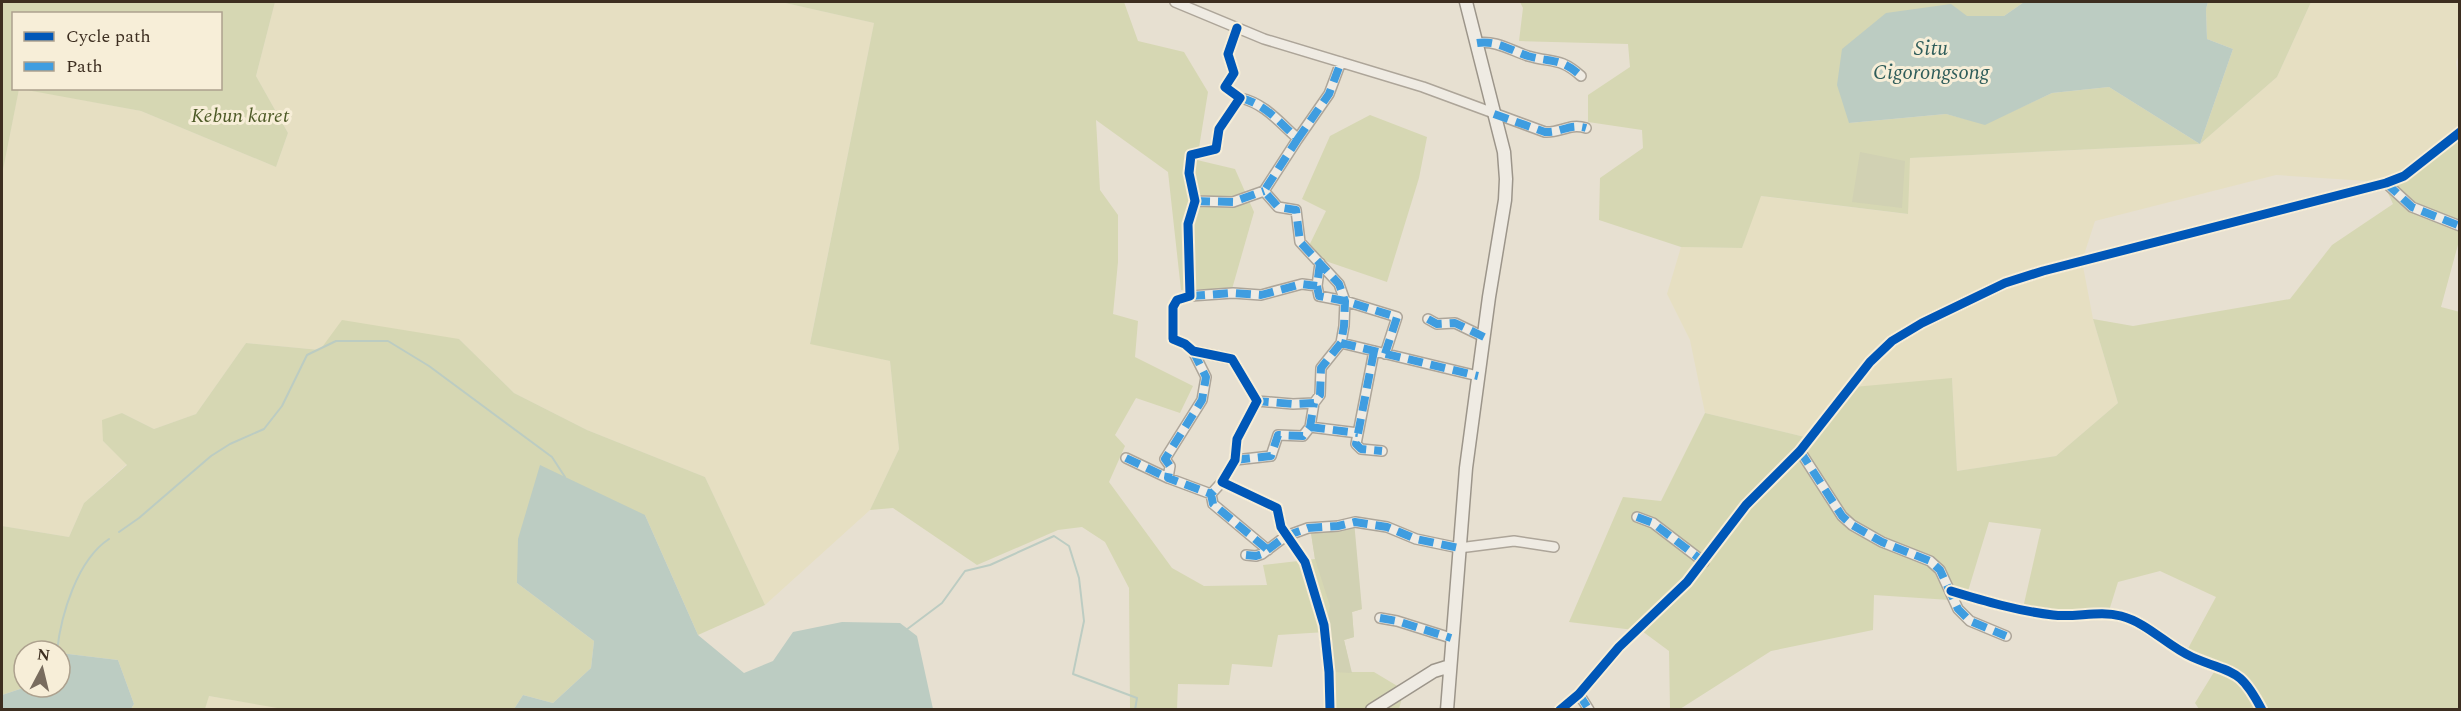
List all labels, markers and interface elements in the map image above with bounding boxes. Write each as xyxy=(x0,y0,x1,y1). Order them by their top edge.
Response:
legend xyxy=(12,12,222,90)
text: Cycle path xyxy=(66,23,151,50)
water label: Situ Cigorongsong xyxy=(1873,33,1990,89)
text: Path xyxy=(66,53,103,80)
park label: Kebun karet xyxy=(191,101,290,131)
north arrow xyxy=(12,639,72,699)
text: N xyxy=(36,642,52,668)

